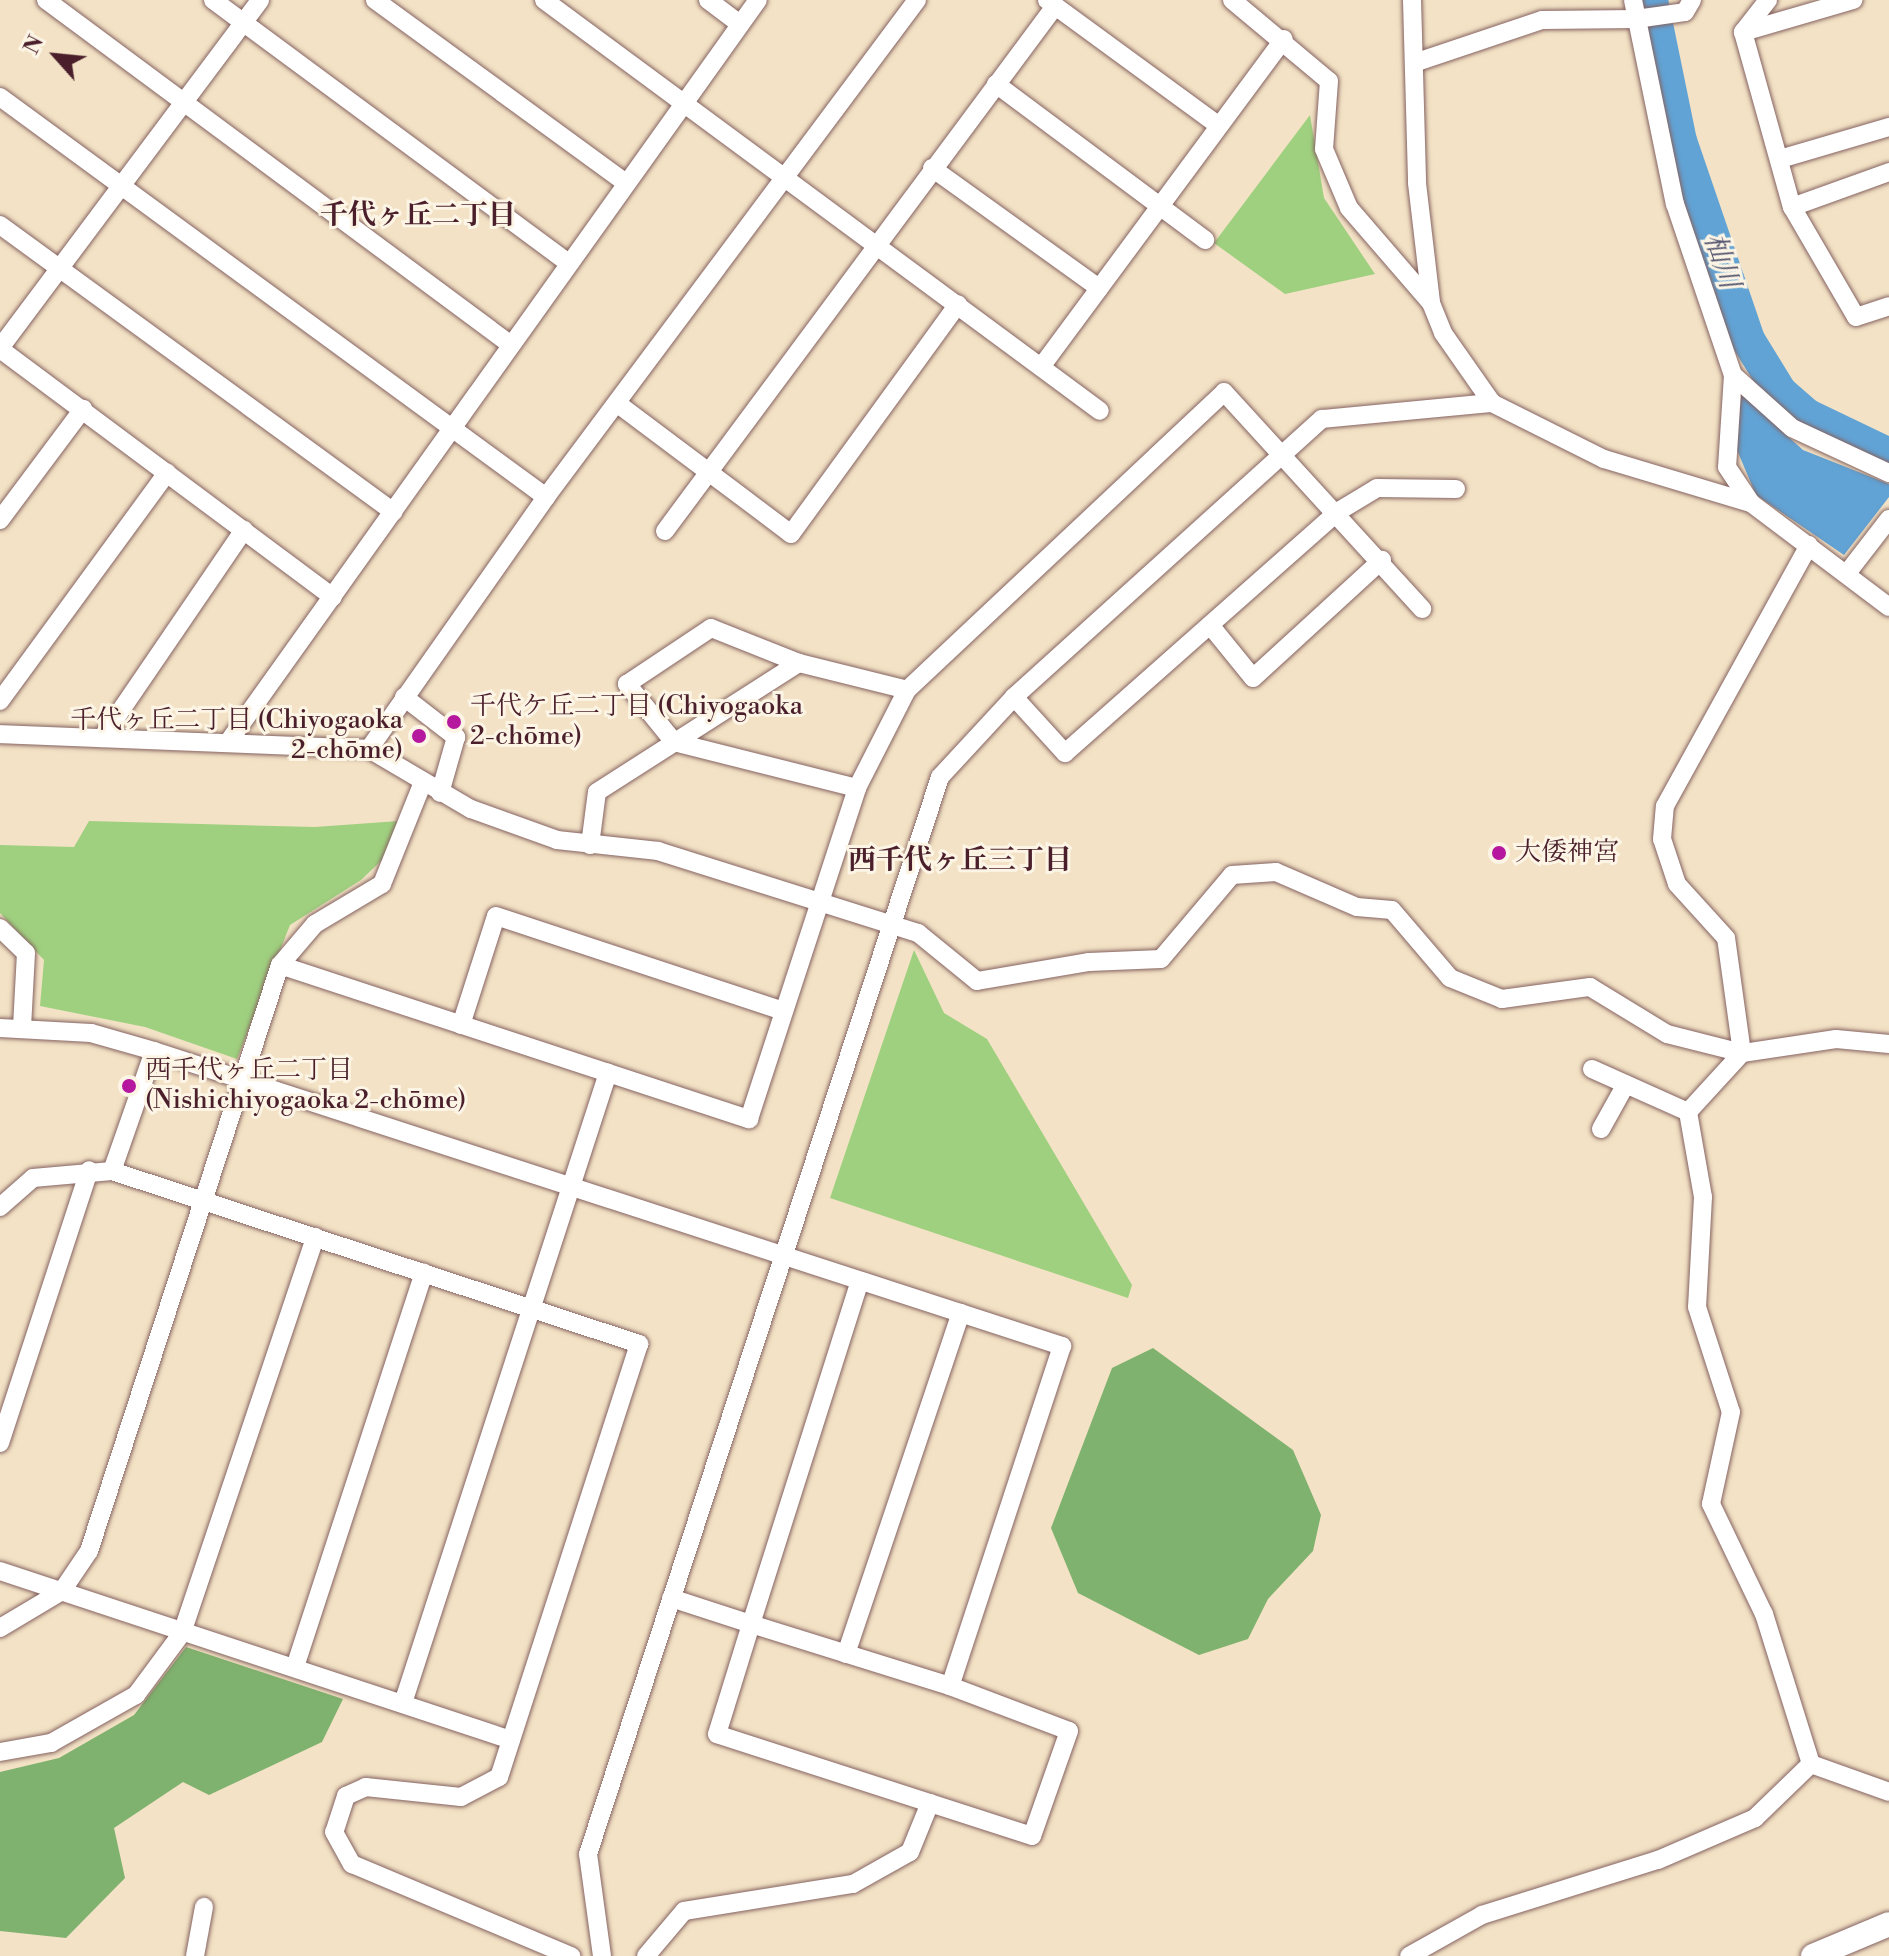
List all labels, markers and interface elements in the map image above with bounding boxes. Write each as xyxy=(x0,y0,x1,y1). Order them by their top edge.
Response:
north arrow xyxy=(16,16,96,96)
text: N xyxy=(18,31,50,59)
district label: 千代ヶ丘二丁目 xyxy=(320,199,516,233)
water label: 杣川 xyxy=(1696,229,1746,293)
place label: 千代ケ丘二丁目 (Chiyogaoka 2-chōme) xyxy=(470,691,803,752)
place label: 千代ヶ丘二丁目 (Chiyogaoka 2-chōme) xyxy=(70,705,403,766)
marker: 千代ケ丘二丁目 (Chiyogaoka 2-chōme) xyxy=(445,713,463,731)
marker: 千代ヶ丘二丁目 (Chiyogaoka 2-chōme) xyxy=(410,727,428,745)
place label: 大倭神宮 xyxy=(1515,837,1619,869)
district label: 西千代ヶ丘三丁目 xyxy=(848,844,1072,878)
marker: 大倭神宮 xyxy=(1490,844,1508,862)
place label: 西千代ヶ丘二丁目 (Nishichiyogaoka 2-chōme) xyxy=(145,1055,466,1116)
marker: 西千代ヶ丘二丁目 (Nishichiyogaoka 2-chōme) xyxy=(120,1077,138,1095)

